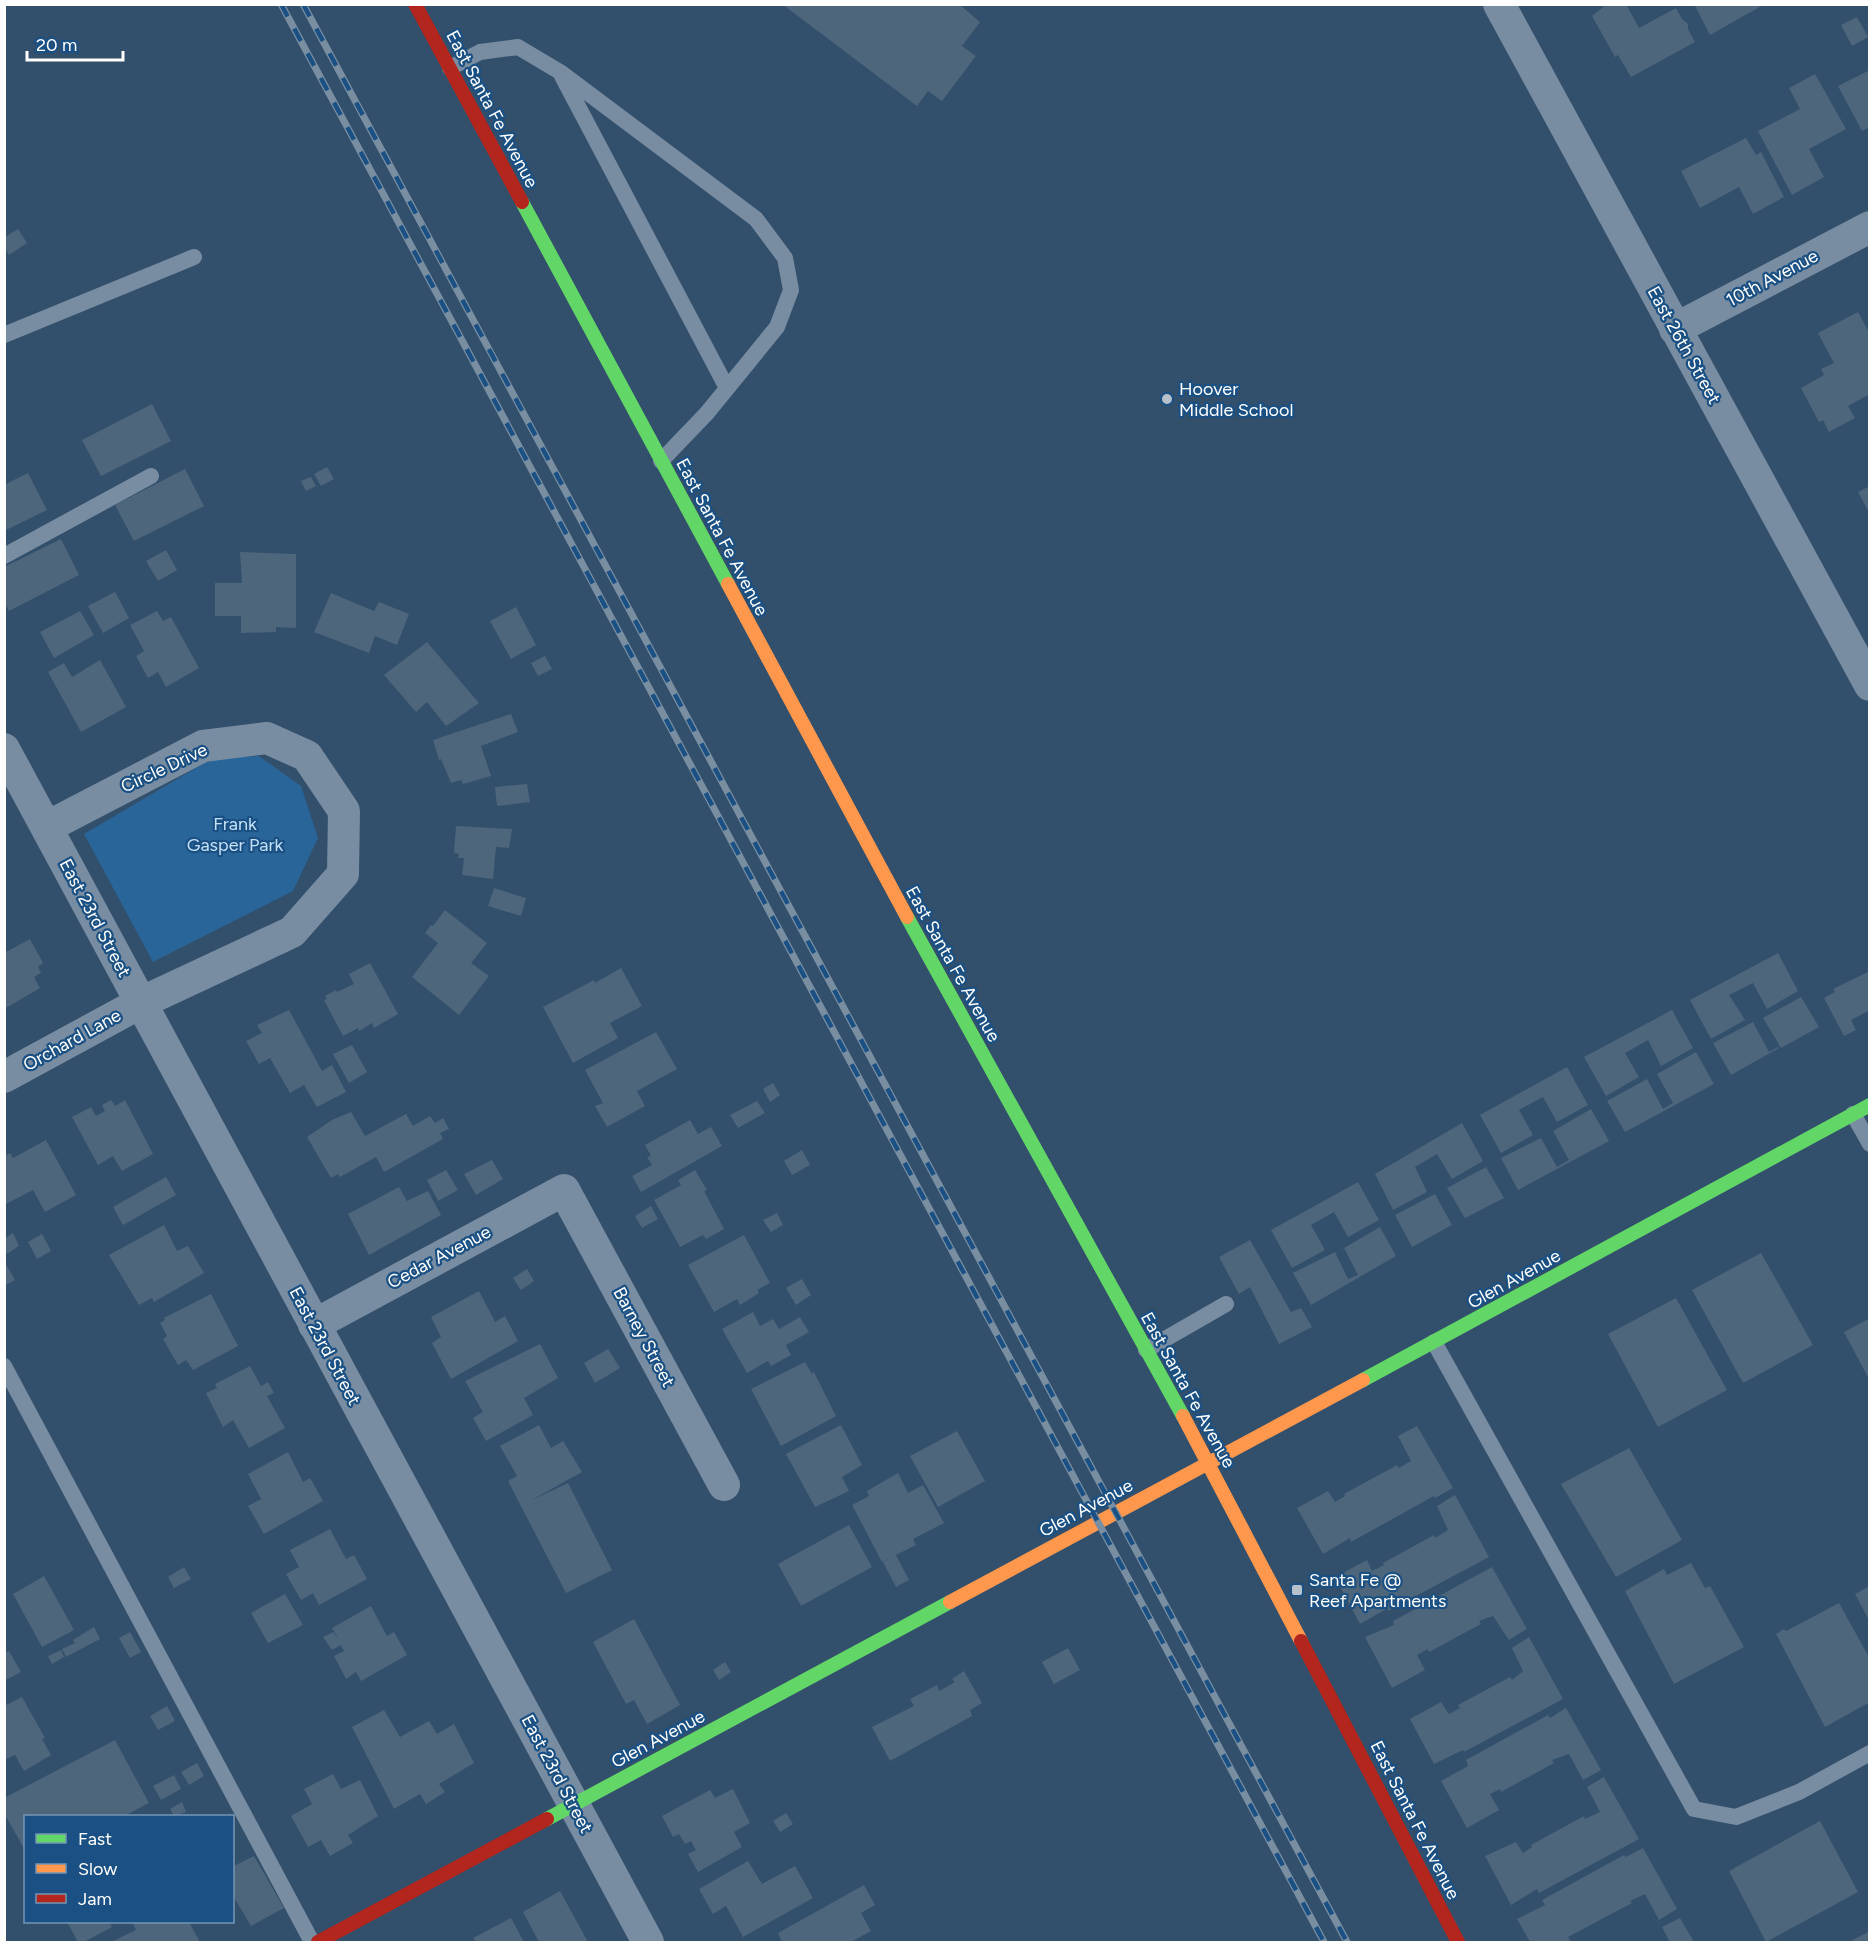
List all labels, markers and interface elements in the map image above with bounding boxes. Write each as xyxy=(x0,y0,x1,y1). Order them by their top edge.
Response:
scale bar xyxy=(27,24,123,62)
street label: East Santa Fe Avenue xyxy=(441,27,543,192)
text: 20 m xyxy=(36,34,77,56)
street label: 10th Avenue xyxy=(1722,244,1822,311)
street label: East 26th Street xyxy=(1643,282,1726,408)
place label: Hoover Middle School xyxy=(1179,378,1293,421)
marker: Hoover Middle School xyxy=(1160,392,1174,406)
street label: East Santa Fe Avenue xyxy=(671,455,773,620)
street label: Circle Drive xyxy=(117,738,211,798)
park label: Frank Gasper Park xyxy=(187,813,284,856)
street label: East 23rd Street xyxy=(55,855,136,981)
street label: East Santa Fe Avenue xyxy=(901,882,1005,1046)
street label: Orchard Lane xyxy=(19,1004,125,1076)
street label: Cedar Avenue xyxy=(384,1220,495,1293)
street label: Glen Avenue xyxy=(1464,1244,1564,1314)
street label: East 23rd Street xyxy=(285,1283,366,1409)
street label: Barney Street xyxy=(608,1283,680,1391)
street label: East Santa Fe Avenue xyxy=(1136,1308,1240,1472)
street label: Glen Avenue xyxy=(1035,1474,1137,1542)
place label: Santa Fe @ Reef Apartments xyxy=(1309,1569,1446,1612)
marker: Santa Fe @ Reef Apartments xyxy=(1290,1583,1304,1597)
street label: Glen Avenue xyxy=(607,1705,709,1773)
street label: East 23rd Street xyxy=(517,1711,598,1837)
street label: East Santa Fe Avenue xyxy=(1365,1737,1465,1903)
legend xyxy=(24,1815,234,1923)
text: Fast xyxy=(78,1828,112,1850)
text: Slow xyxy=(78,1858,117,1880)
text: Jam xyxy=(78,1888,112,1910)

